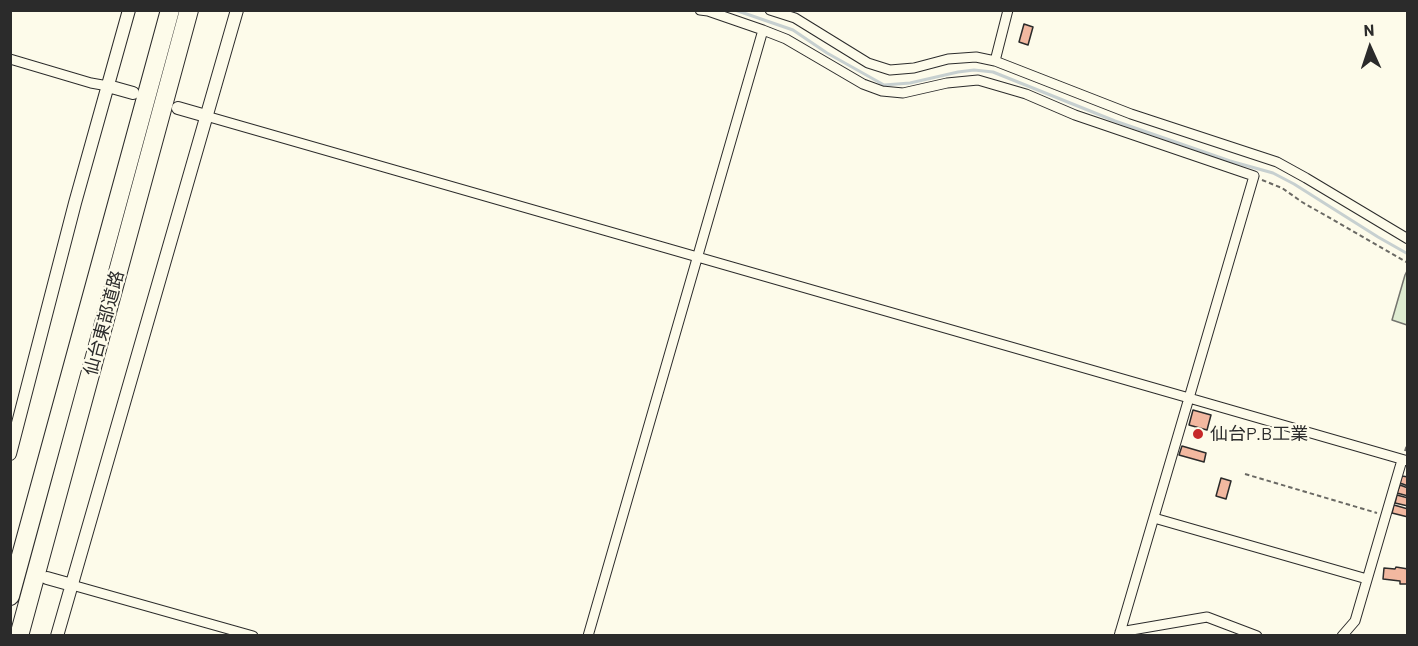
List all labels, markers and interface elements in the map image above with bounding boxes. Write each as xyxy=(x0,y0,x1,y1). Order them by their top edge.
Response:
north arrow xyxy=(1340,18,1400,78)
text: N xyxy=(1363,20,1375,39)
street label: 仙台東部道路 xyxy=(80,268,128,378)
place label: 仙台P.B工業 xyxy=(1210,423,1308,445)
marker: 仙台P.B工業 xyxy=(1191,427,1205,441)

